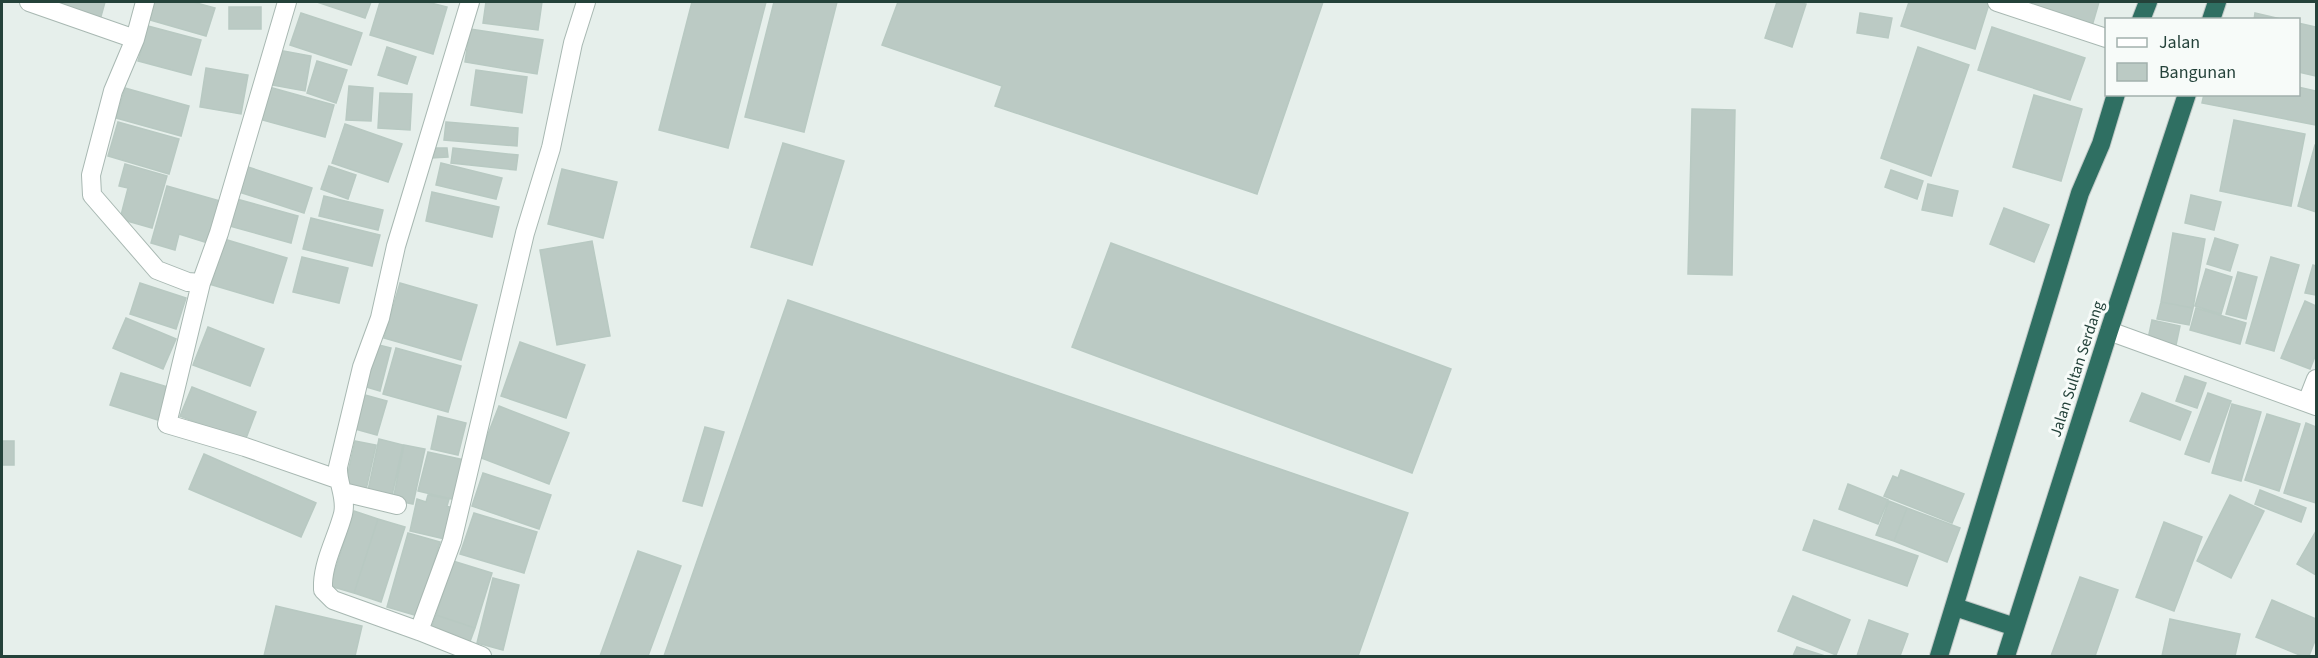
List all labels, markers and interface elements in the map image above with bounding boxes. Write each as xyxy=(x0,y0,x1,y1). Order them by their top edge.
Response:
legend xyxy=(2105,18,2300,96)
text: Jalan xyxy=(2159,30,2200,55)
text: Bangunan xyxy=(2159,60,2236,85)
street label: Jalan Sultan Serdang xyxy=(2045,298,2109,440)

